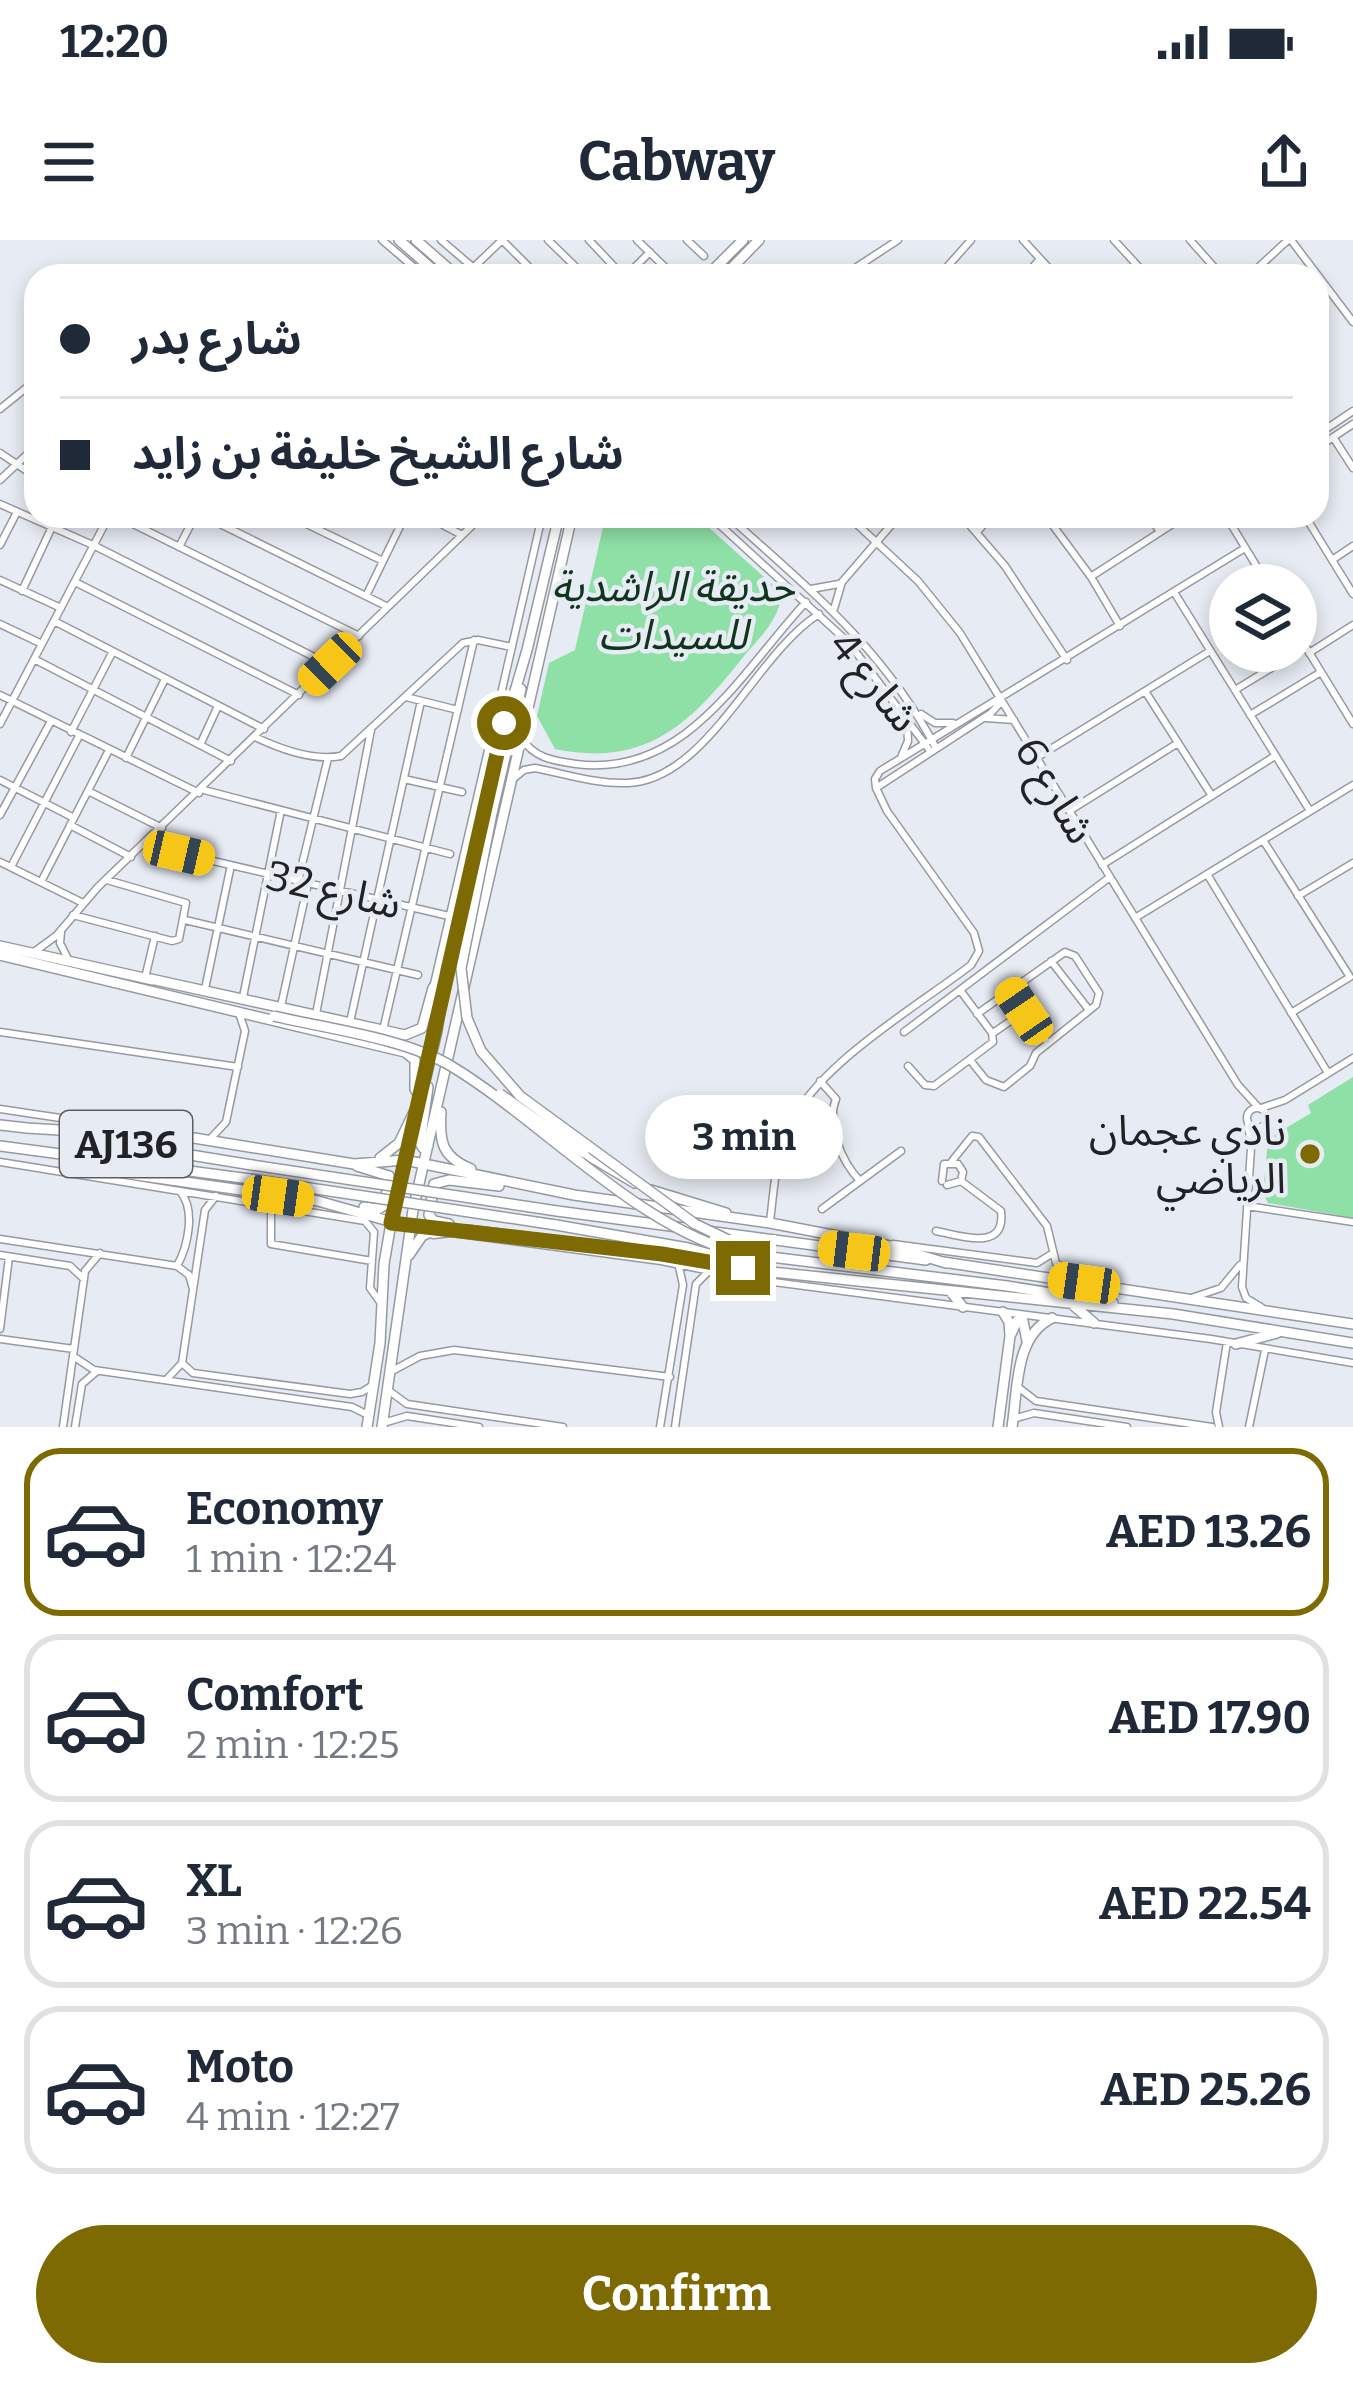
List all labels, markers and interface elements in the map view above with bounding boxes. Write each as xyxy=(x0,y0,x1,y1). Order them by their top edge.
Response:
text: 12:20 xyxy=(60,15,169,69)
icon: menu xyxy=(36,129,102,195)
icon: share xyxy=(1251,129,1317,195)
text: Cabway xyxy=(578,130,775,194)
text: شارع بدر xyxy=(132,312,302,366)
text: شارع الشيخ خليفة بن زايد xyxy=(132,427,624,481)
park label: حديقة الراشدية للسيدات xyxy=(551,562,796,660)
map controls xyxy=(1209,564,1317,672)
button: layers xyxy=(1209,564,1317,672)
street label: شارع 4 xyxy=(814,621,930,746)
car xyxy=(292,626,368,702)
route start xyxy=(477,696,531,750)
street label: شارع 6 xyxy=(999,728,1106,856)
car xyxy=(140,827,218,879)
street label: شارع 32 xyxy=(260,850,406,936)
car xyxy=(989,971,1059,1051)
callout: 3 min xyxy=(644,1094,842,1178)
place label: نادي عجمان الرياضي xyxy=(1089,1106,1286,1211)
road number: AJ136 xyxy=(60,1111,192,1177)
text: 3 min xyxy=(692,1114,796,1160)
marker: نادي عجمان الرياضي xyxy=(1297,1141,1323,1167)
car xyxy=(240,1173,316,1219)
car xyxy=(816,1229,892,1273)
route end xyxy=(716,1241,770,1295)
car xyxy=(1046,1260,1122,1306)
icon: car xyxy=(42,1478,150,1586)
text: Economy xyxy=(186,1482,383,1536)
text: AED 13.26 xyxy=(1106,1505,1311,1559)
text: 1 min · 12:24 xyxy=(186,1536,396,1582)
icon: car xyxy=(42,1664,150,1772)
text: Comfort xyxy=(186,1668,364,1722)
text: AED 17.90 xyxy=(1109,1691,1311,1745)
text: 2 min · 12:25 xyxy=(186,1722,400,1768)
icon: car xyxy=(42,1850,150,1958)
text: XL xyxy=(186,1854,242,1908)
text: AED 22.54 xyxy=(1099,1877,1311,1931)
text: 3 min · 12:26 xyxy=(186,1908,403,1954)
icon: car xyxy=(42,2036,150,2144)
text: Moto xyxy=(186,2040,294,2094)
text: AED 25.26 xyxy=(1100,2063,1311,2117)
text: 4 min · 12:27 xyxy=(186,2094,400,2140)
button: Confirm xyxy=(36,2225,1317,2363)

